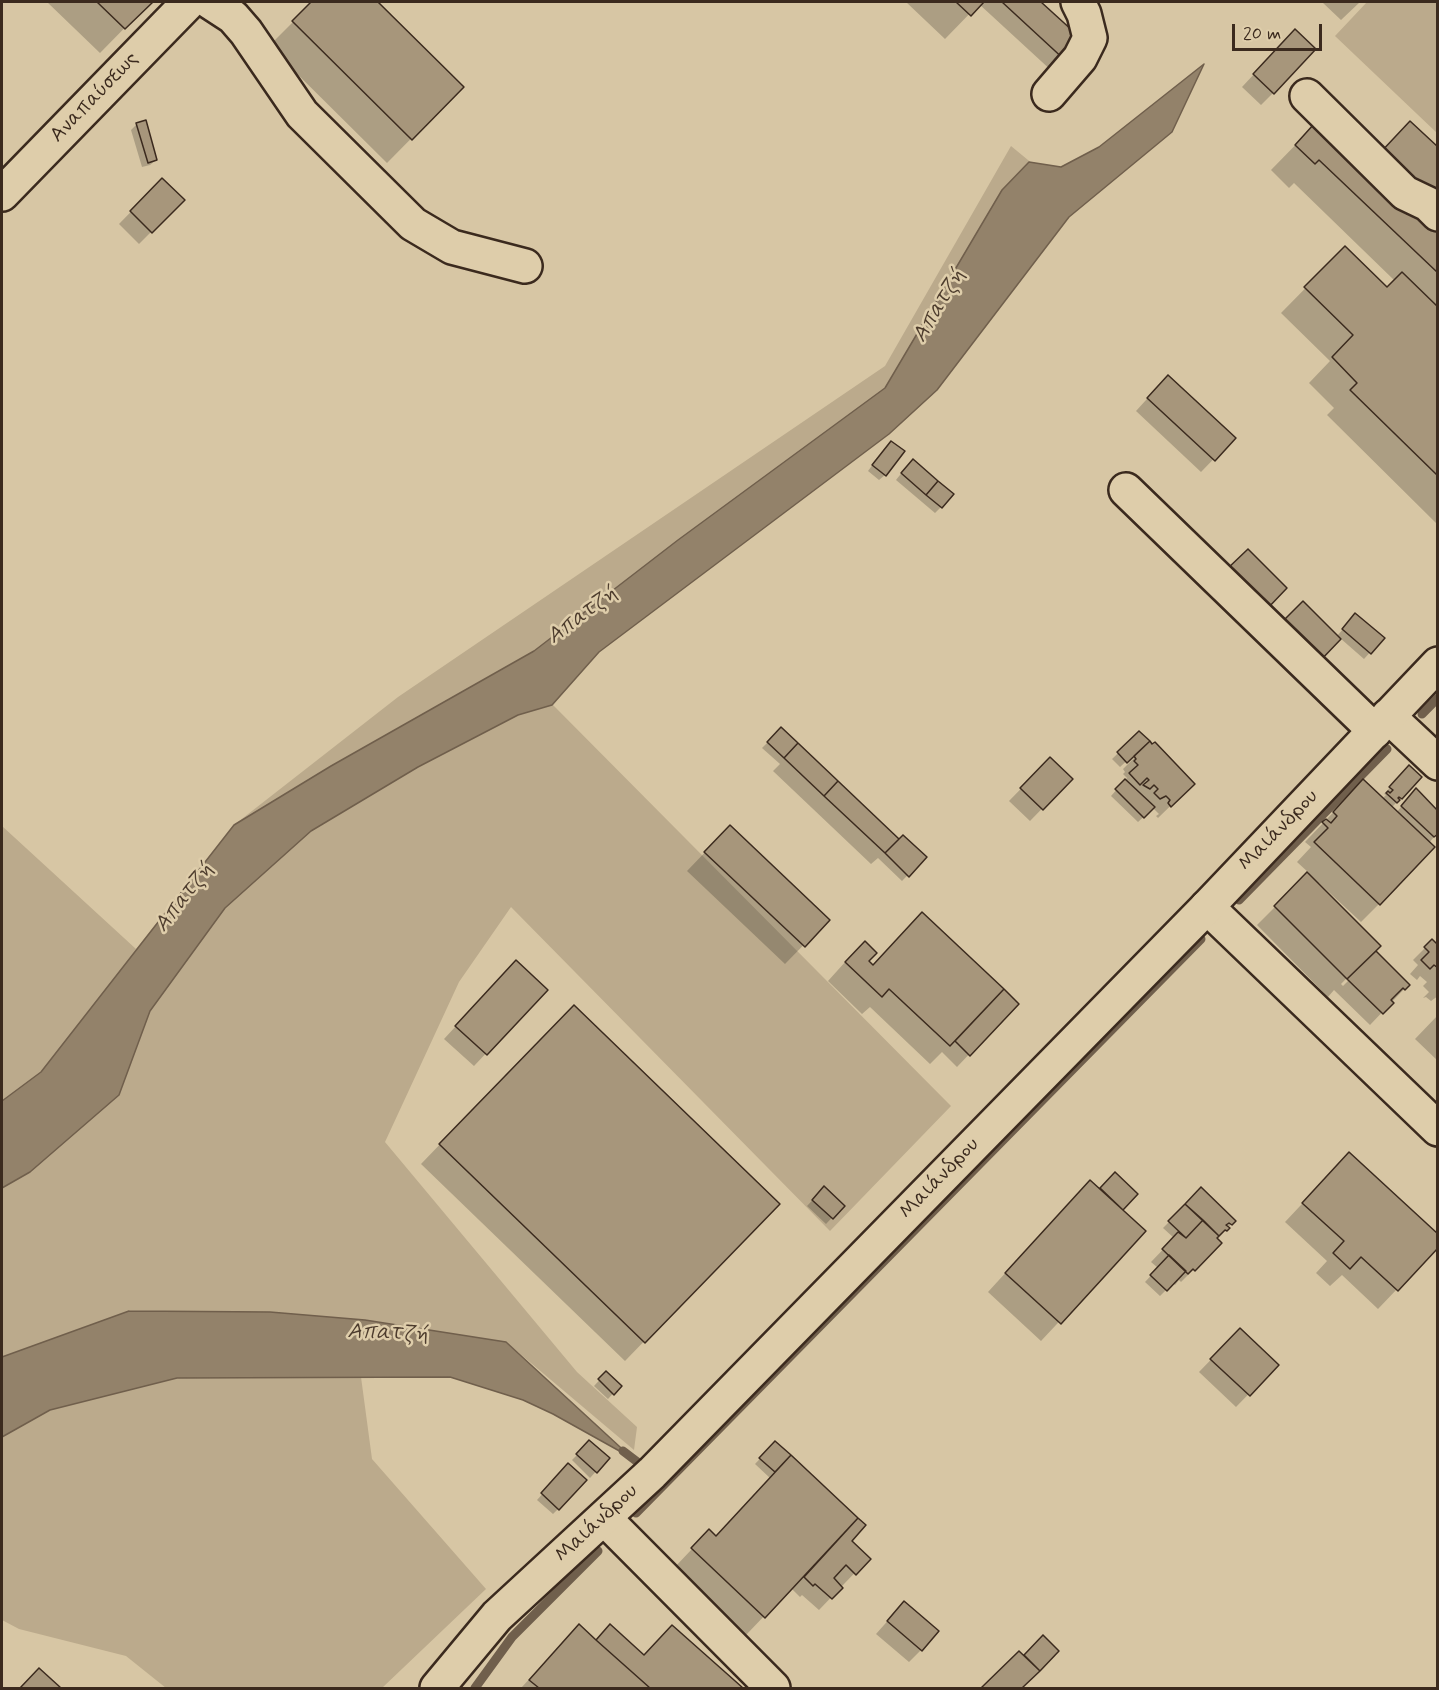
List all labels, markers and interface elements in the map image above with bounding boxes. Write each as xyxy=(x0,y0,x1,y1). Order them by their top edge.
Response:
scale bar xyxy=(1235,12,1325,50)
text: 20 m xyxy=(1243,22,1281,46)
street label: Αναπαύσεως xyxy=(46,47,144,149)
water label: Απατζή xyxy=(908,264,972,348)
water label: Απατζή xyxy=(543,581,623,651)
street label: Μαιάνδρου xyxy=(1234,785,1324,877)
water label: Απατζή xyxy=(150,858,220,938)
street label: Μαιάνδρου xyxy=(895,1133,985,1225)
water label: Απατζή xyxy=(347,1319,429,1349)
street label: Μαιάνδρου xyxy=(550,1479,644,1569)

